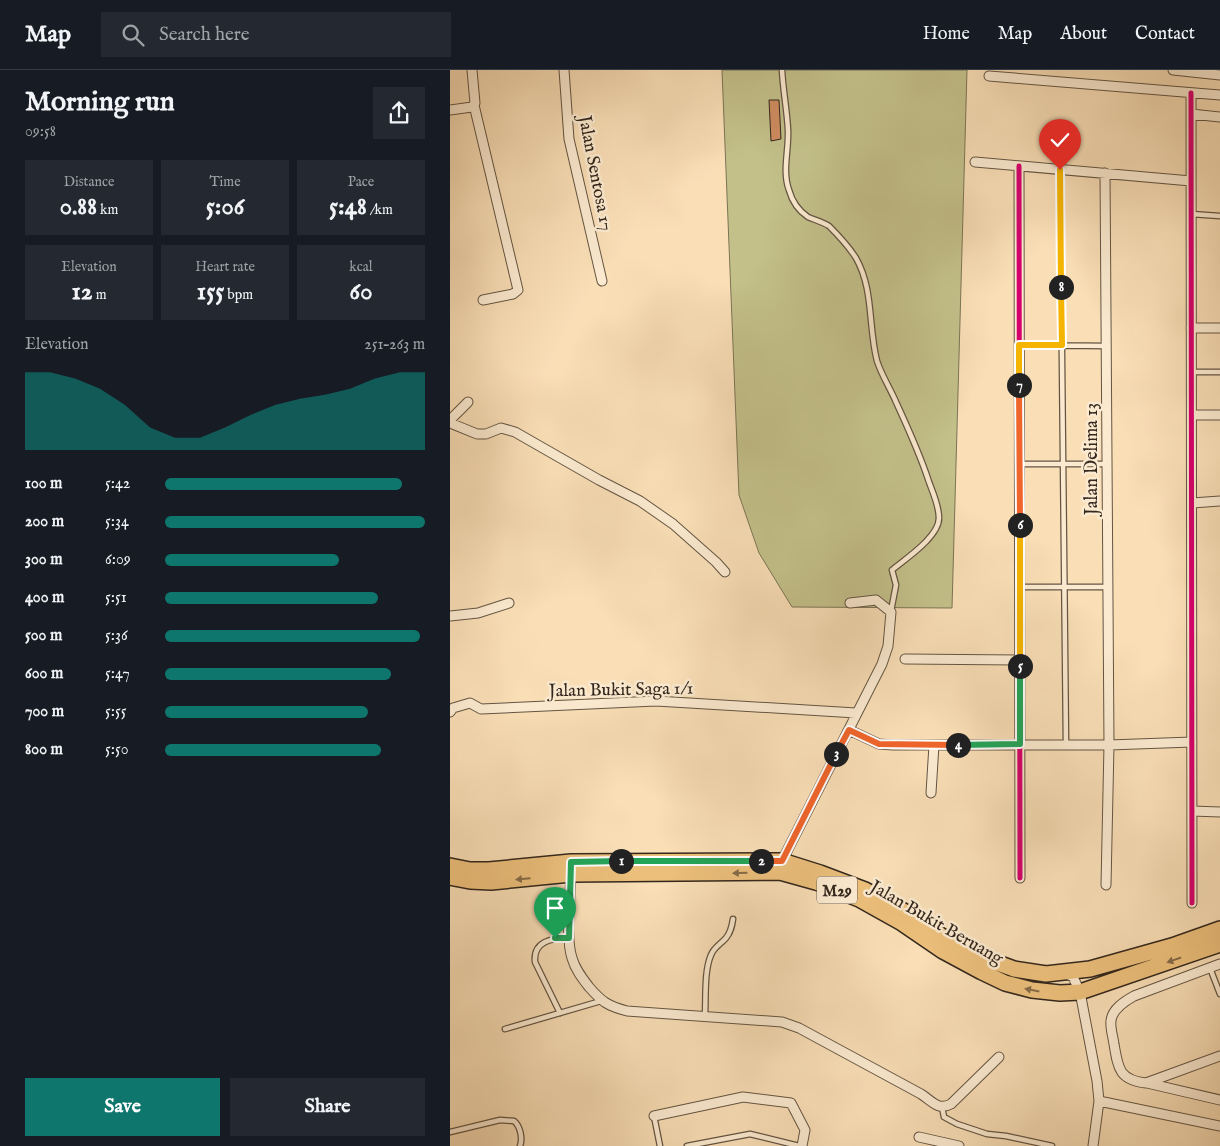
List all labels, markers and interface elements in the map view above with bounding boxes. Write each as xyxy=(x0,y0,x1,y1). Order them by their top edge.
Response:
search box xyxy=(101,12,451,57)
text: Map xyxy=(25,19,71,50)
icon: search xyxy=(119,21,147,49)
text: Search here xyxy=(159,23,250,47)
text: Home xyxy=(923,23,970,46)
text: Map xyxy=(998,23,1032,46)
text: About xyxy=(1060,23,1107,46)
text: Contact xyxy=(1135,23,1195,46)
text: Morning run xyxy=(25,85,175,120)
button: share xyxy=(373,87,425,139)
street label: Jalan Sentosa 17 xyxy=(572,112,617,233)
pin xyxy=(1039,119,1081,170)
text: 09:58 xyxy=(25,122,56,142)
icon: check xyxy=(1046,126,1074,154)
text: Distance xyxy=(64,173,114,191)
text: Time xyxy=(209,173,241,191)
text: Pace xyxy=(348,173,374,191)
text: 0.88 xyxy=(60,191,97,223)
text: 5:06 xyxy=(206,191,244,223)
text: 5:48 xyxy=(329,191,367,223)
text: km xyxy=(97,201,118,219)
text: /km xyxy=(367,201,393,219)
text: Elevation xyxy=(61,258,117,276)
text: Heart rate xyxy=(195,258,255,276)
text: kcal xyxy=(349,258,373,276)
pin: 8 xyxy=(1048,274,1074,300)
text: 12 xyxy=(72,276,93,308)
text: 155 xyxy=(197,276,224,308)
text: 60 xyxy=(350,276,372,308)
text: 8 xyxy=(1059,278,1064,296)
text: m xyxy=(93,286,106,304)
text: bpm xyxy=(224,286,253,304)
text: Elevation xyxy=(25,335,88,355)
text: 251–263 m xyxy=(364,335,425,355)
pin: 7 xyxy=(1006,372,1032,398)
text: 7 xyxy=(1016,376,1023,394)
street label: Jalan Delima 13 xyxy=(1081,403,1104,517)
text: 100 m xyxy=(25,474,62,494)
text: 5:42 xyxy=(105,474,130,494)
text: 200 m xyxy=(25,512,64,532)
text: 5:34 xyxy=(105,512,129,532)
pin: 6 xyxy=(1008,512,1032,538)
text: 6 xyxy=(1018,516,1023,534)
text: 300 m xyxy=(25,550,63,570)
text: 6:09 xyxy=(105,550,131,570)
text: 400 m xyxy=(25,588,64,608)
text: 5:51 xyxy=(105,588,127,608)
text: 500 m xyxy=(25,626,62,646)
text: 5:36 xyxy=(105,626,128,646)
pin: 5 xyxy=(1008,654,1032,678)
text: 5 xyxy=(1018,657,1023,675)
text: 600 m xyxy=(25,664,63,684)
text: 5:47 xyxy=(105,664,130,684)
street label: Jalan Bukit Saga 1/1 xyxy=(547,678,694,703)
text: 700 m xyxy=(25,702,64,722)
text: 5:55 xyxy=(105,702,127,722)
pin: 4 xyxy=(946,732,970,758)
text: 4 xyxy=(955,736,962,754)
text: 800 m xyxy=(25,740,63,760)
text: 5:50 xyxy=(105,740,129,760)
pin: 3 xyxy=(824,742,848,766)
text: 3 xyxy=(834,745,839,763)
pin: 1 xyxy=(608,848,634,874)
pin: 2 xyxy=(748,848,774,874)
text: 1 xyxy=(619,852,624,870)
text: 2 xyxy=(758,852,765,870)
one-way arrow xyxy=(732,869,748,877)
one-way arrow xyxy=(515,875,531,883)
street label: Jalan Bukit Beruang xyxy=(864,875,1007,971)
road number: M29 xyxy=(817,876,857,904)
pin xyxy=(534,887,576,938)
icon: arrive xyxy=(541,894,569,922)
one-way arrow xyxy=(1166,956,1181,964)
one-way arrow xyxy=(1023,985,1039,993)
button: Save xyxy=(25,1078,220,1136)
button: Share xyxy=(230,1078,425,1136)

